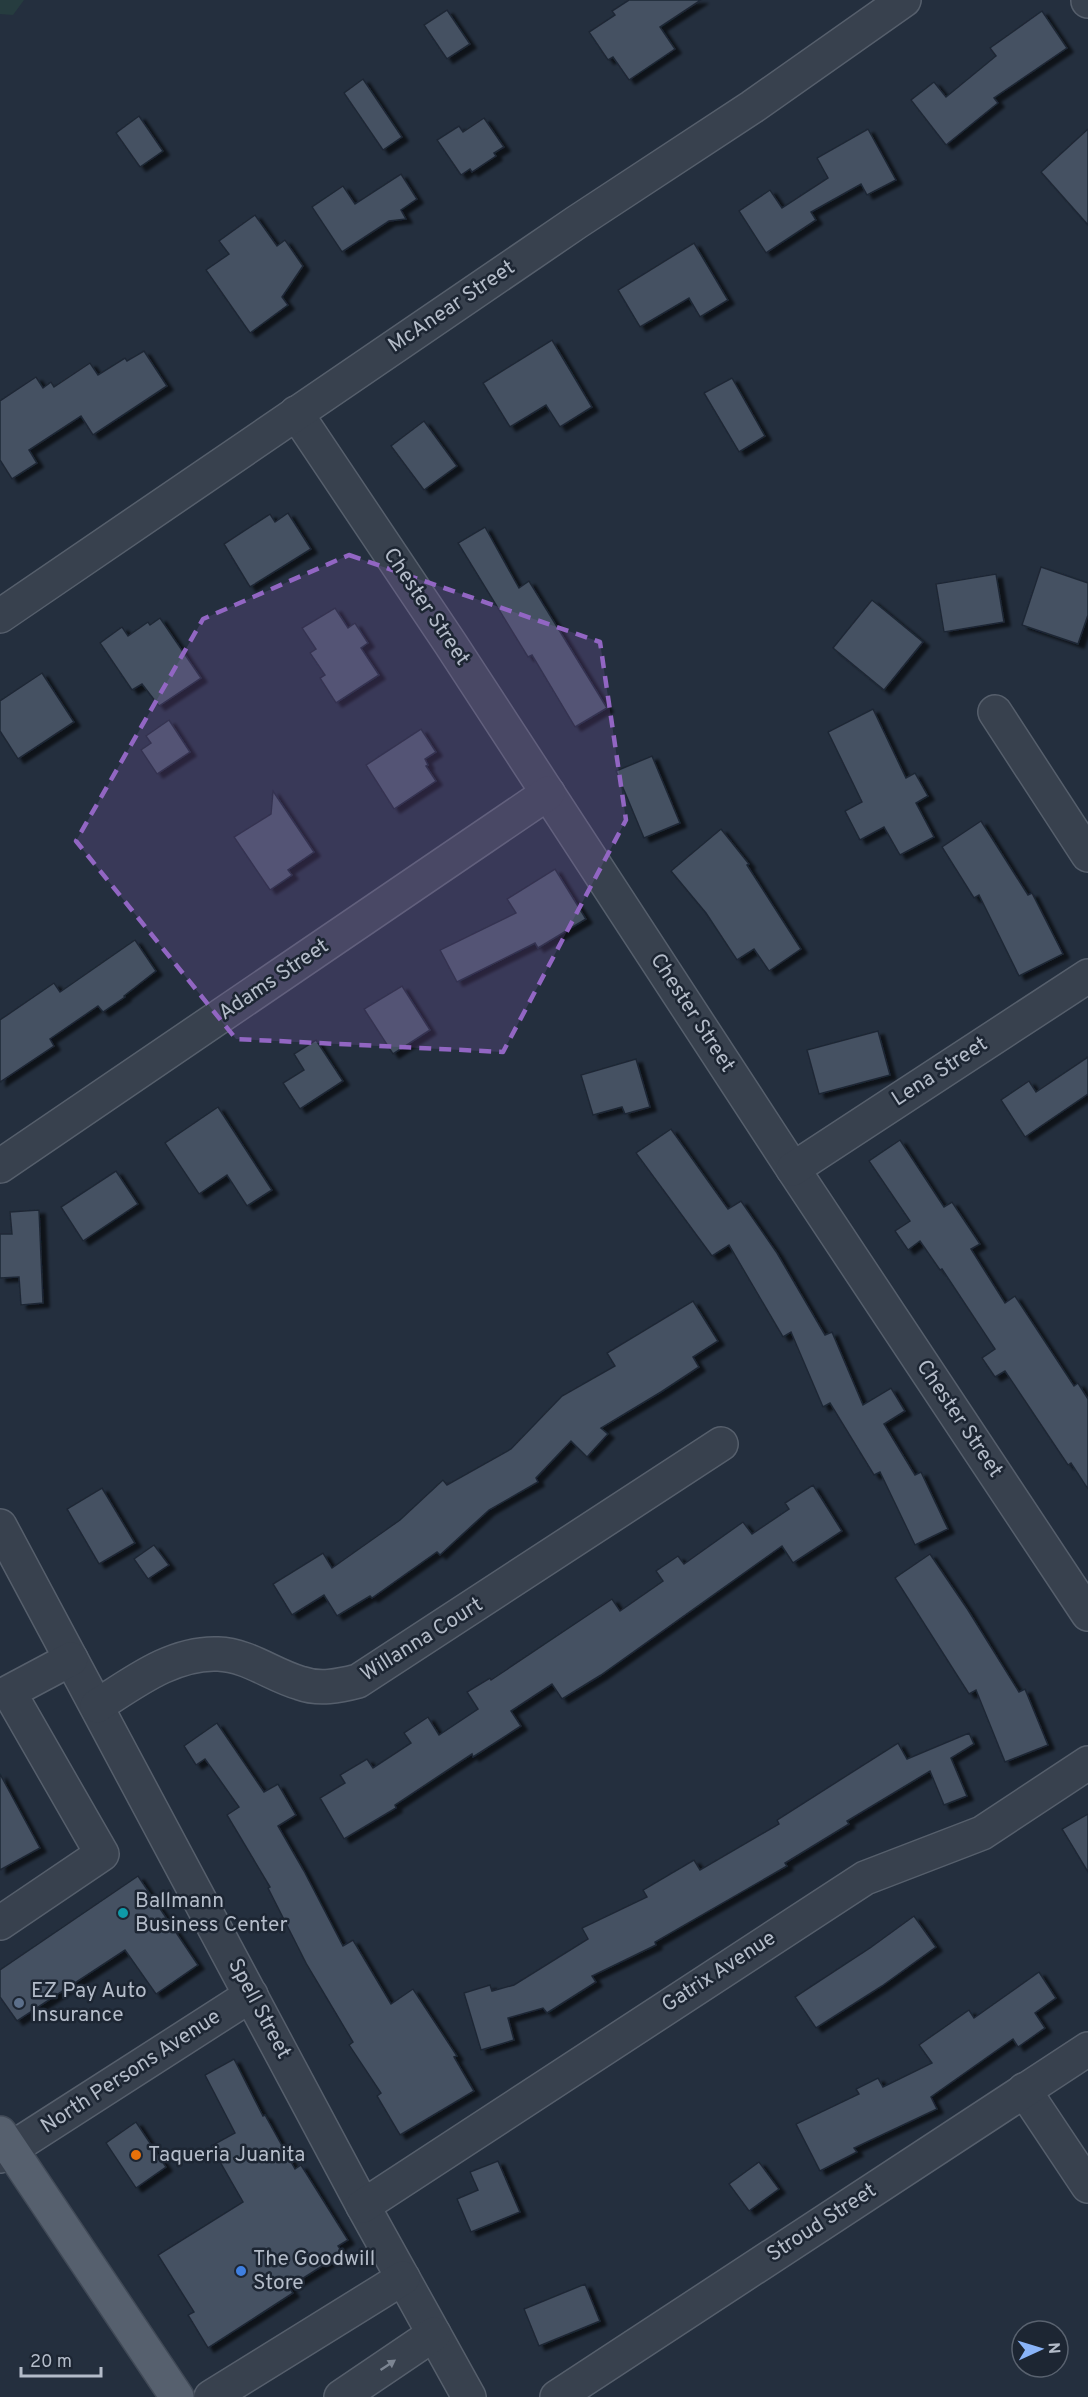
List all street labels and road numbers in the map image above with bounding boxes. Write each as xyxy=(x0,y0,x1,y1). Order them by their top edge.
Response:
street label: McAnear Street xyxy=(383,255,521,359)
street label: Chester Street xyxy=(377,543,475,671)
street label: Adams Street xyxy=(214,933,334,1027)
street label: Chester Street xyxy=(643,948,741,1078)
street label: Lena Street xyxy=(887,1031,993,1113)
street label: Chester Street xyxy=(910,1355,1008,1483)
street label: Willanna Court xyxy=(356,1592,488,1688)
street label: Gatrix Avenue xyxy=(657,1925,781,2019)
street label: Spell Street xyxy=(221,1954,297,2064)
street label: North Persons Avenue xyxy=(36,2004,226,2140)
street label: Stroud Street xyxy=(762,2178,882,2268)

